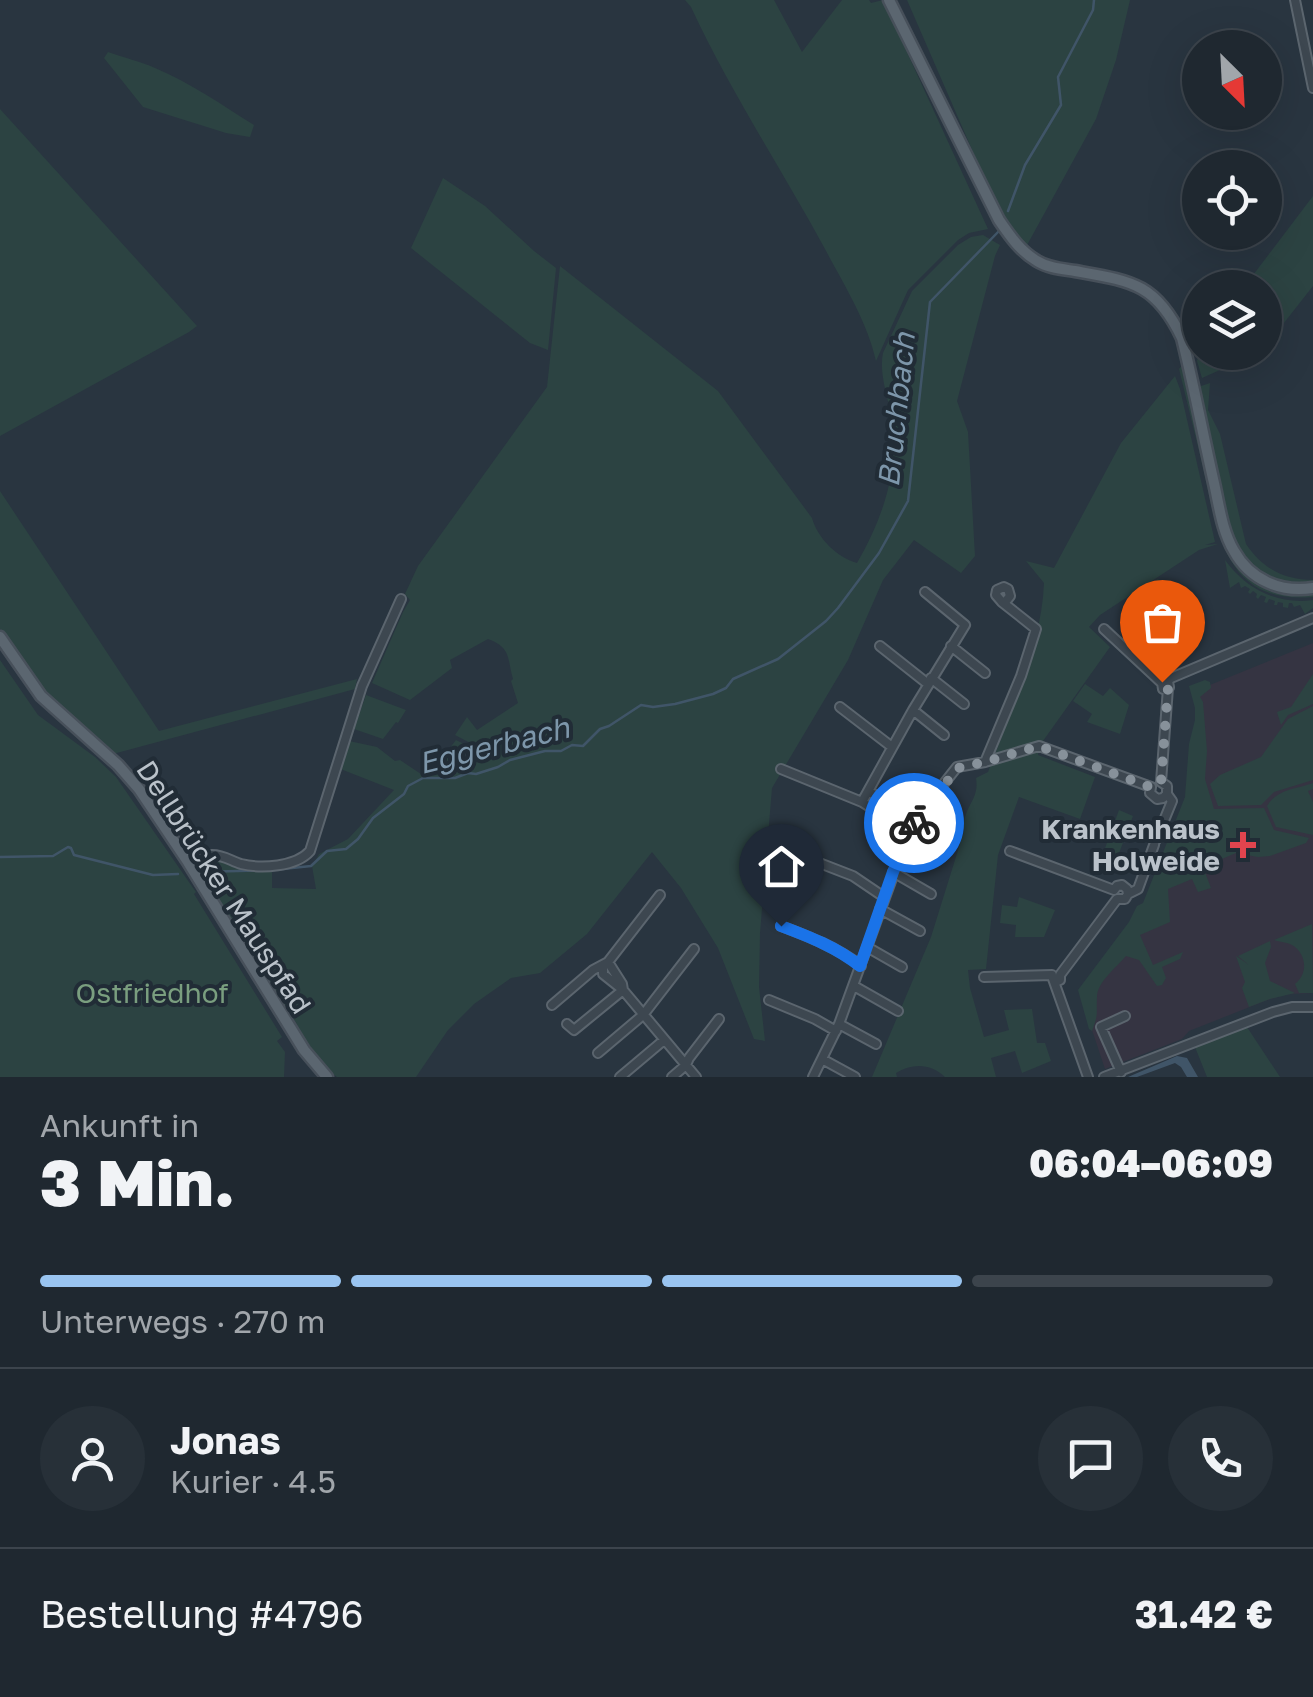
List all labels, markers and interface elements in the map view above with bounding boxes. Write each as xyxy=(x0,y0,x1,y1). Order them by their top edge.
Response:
north arrow xyxy=(1182,30,1282,130)
map controls xyxy=(1182,30,1282,370)
button: locate xyxy=(1182,150,1282,250)
button: layers xyxy=(1182,270,1282,370)
water label: Bruchbach xyxy=(870,329,922,489)
pin xyxy=(1120,580,1205,683)
icon: bag xyxy=(1135,595,1190,650)
water label: Eggerbach xyxy=(415,709,574,781)
street label: Dellbrücker Mauspfad xyxy=(130,754,319,1019)
courier xyxy=(864,773,964,873)
icon: bike xyxy=(887,796,942,851)
place label: Krankenhaus Holweide xyxy=(1041,812,1220,877)
pin xyxy=(739,824,824,927)
marker: Krankenhaus Holweide xyxy=(1230,832,1256,858)
icon: home xyxy=(754,839,809,894)
park label: Ostfriedhof xyxy=(76,976,228,1009)
text: Ankunft in xyxy=(40,1106,199,1144)
text: 06:04–06:09 xyxy=(1029,1140,1273,1185)
text: 3 Min. xyxy=(40,1142,235,1220)
text: Unterwegs · 270 m xyxy=(40,1302,325,1340)
button: person xyxy=(40,1406,145,1511)
button: chat xyxy=(1038,1406,1143,1511)
button: phone xyxy=(1168,1406,1273,1511)
text: Jonas xyxy=(170,1417,281,1462)
text: Kurier · 4.5 xyxy=(170,1462,336,1500)
text: Bestellung #4796 xyxy=(40,1591,364,1636)
text: 31.42 € xyxy=(1135,1591,1273,1636)

